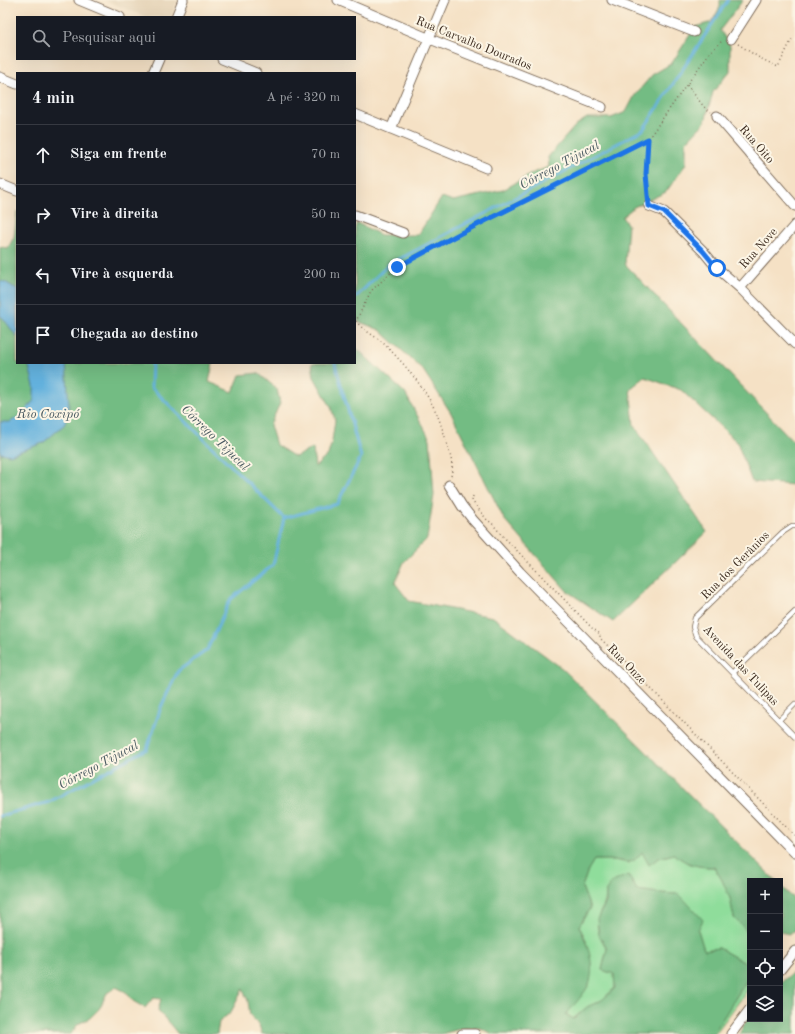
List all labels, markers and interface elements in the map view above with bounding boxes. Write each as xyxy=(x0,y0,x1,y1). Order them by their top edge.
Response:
street label: Rua Carvalho Dourados xyxy=(414,15,533,73)
search box xyxy=(16,16,356,60)
icon: search xyxy=(30,27,52,49)
text: Pesquisar aqui xyxy=(62,31,156,46)
text: 4 min xyxy=(32,90,75,107)
text: A pé · 320 m xyxy=(266,91,340,104)
street label: Rua Oito xyxy=(737,123,776,166)
water label: Córrego Tijucal xyxy=(518,139,602,192)
icon: ahead xyxy=(32,144,54,166)
text: Siga em frente xyxy=(70,147,167,162)
text: 70 m xyxy=(311,148,340,161)
icon: right xyxy=(32,204,54,226)
text: Vire à direita xyxy=(70,207,158,222)
text: 50 m xyxy=(311,208,340,221)
street label: Rua Nove xyxy=(737,226,780,271)
route end xyxy=(388,258,406,276)
route start xyxy=(708,259,726,277)
icon: left xyxy=(32,264,54,286)
text: Vire à esquerda xyxy=(70,267,174,282)
text: 200 m xyxy=(303,268,340,281)
icon: arrive xyxy=(32,324,54,346)
text: Chegada ao destino xyxy=(70,327,198,342)
water label: Córrego Tijucal xyxy=(179,403,251,474)
water label: Rio Coxipó xyxy=(16,408,80,421)
street label: Rua dos Gerânios xyxy=(699,529,772,602)
street label: Avenida das Tulipas xyxy=(700,623,780,708)
street label: Rua Onze xyxy=(605,643,648,687)
water label: Córrego Tijucal xyxy=(57,739,141,792)
map controls xyxy=(747,878,783,1022)
button: + xyxy=(747,878,783,914)
button: − xyxy=(747,914,783,950)
button: locate xyxy=(747,950,783,986)
button: layers xyxy=(747,986,783,1022)

